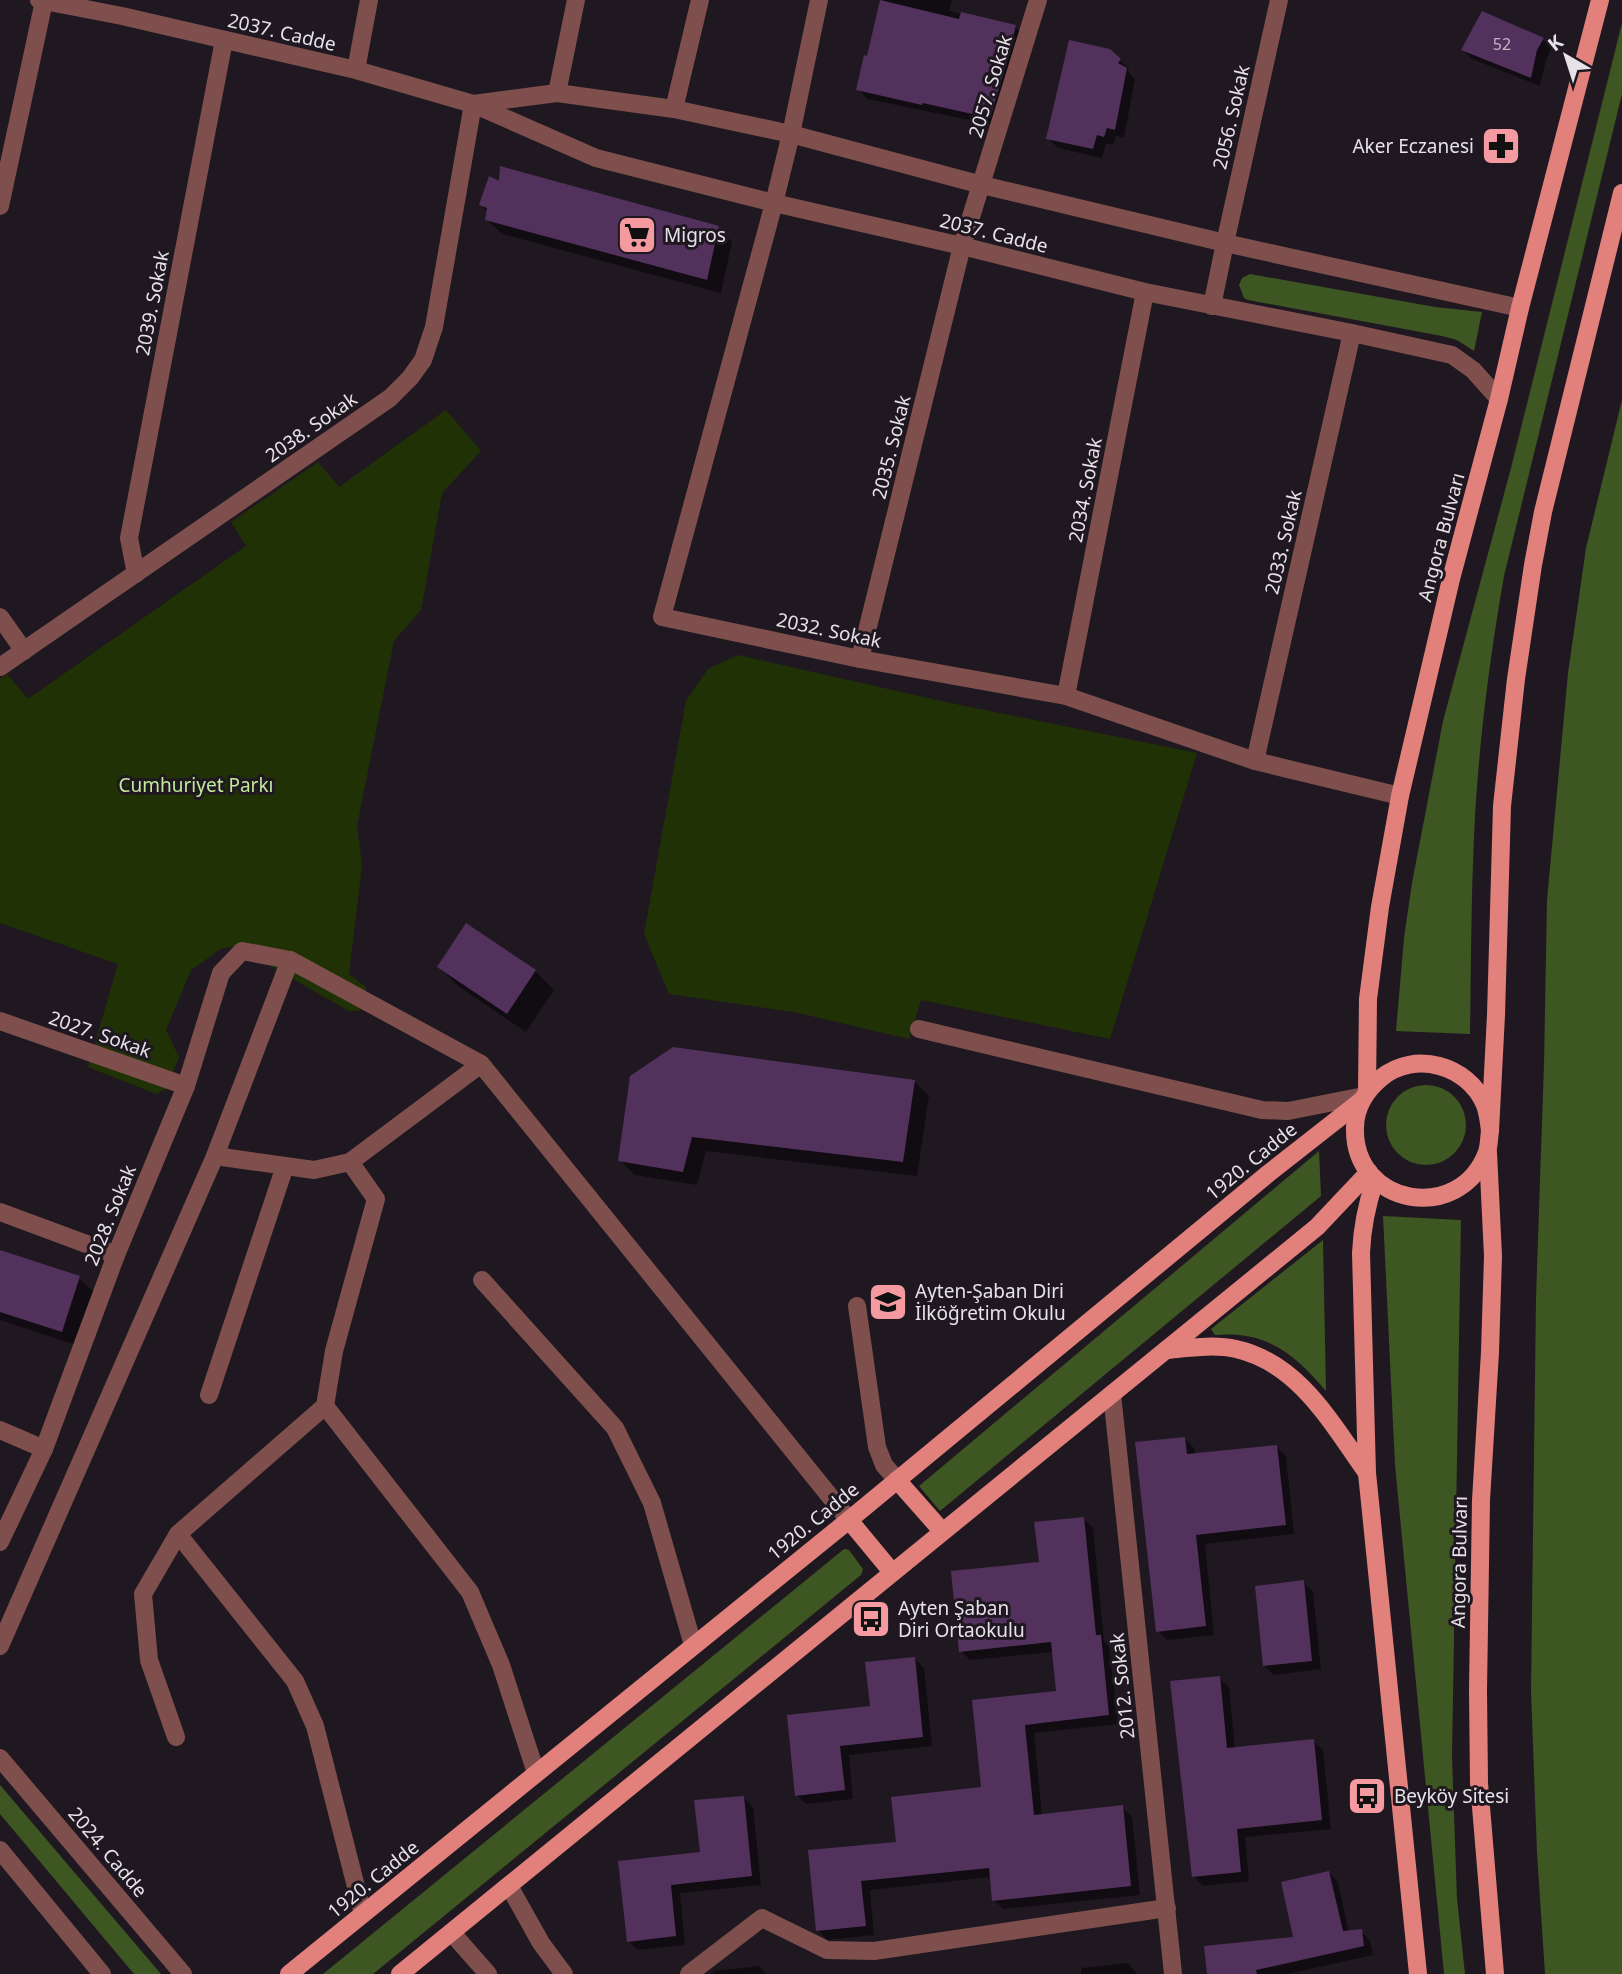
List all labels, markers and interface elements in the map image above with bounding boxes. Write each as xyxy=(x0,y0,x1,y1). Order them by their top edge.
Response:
street label: 2037. Cadde xyxy=(225,7,339,57)
north arrow xyxy=(1531,21,1601,91)
text: K xyxy=(1542,28,1569,57)
street label: 2057. Sokak xyxy=(962,31,1018,141)
house number: 52 xyxy=(1493,33,1511,55)
street label: 2056. Sokak xyxy=(1206,62,1256,172)
pharmacy icon: Aker Eczanesi xyxy=(1480,125,1522,167)
place label: Aker Eczanesi xyxy=(1352,133,1474,159)
street label: 2037. Cadde xyxy=(937,207,1051,259)
supermarket icon: Migros xyxy=(616,214,658,256)
place label: Migros xyxy=(664,222,726,248)
street label: 2039. Sokak xyxy=(129,248,175,358)
street label: 2038. Sokak xyxy=(260,386,362,468)
street label: 2035. Sokak xyxy=(866,392,916,502)
street label: 2034. Sokak xyxy=(1062,435,1108,545)
street label: Angora Bulvarı xyxy=(1411,470,1471,604)
street label: 2033. Sokak xyxy=(1258,487,1308,597)
street label: 2032. Sokak xyxy=(774,606,884,654)
park label: Cumhuriyet Parkı xyxy=(118,772,274,798)
street label: 2027. Sokak xyxy=(45,1004,155,1064)
street label: 1920. Cadde xyxy=(1200,1116,1302,1206)
street label: 2028. Sokak xyxy=(78,1161,142,1269)
place label: Ayten-Şaban Diri İlköğretim Okulu xyxy=(915,1278,1066,1326)
school or university icon: Ayten-Şaban Diri İlköğretim Okulu xyxy=(867,1281,909,1323)
street label: 1920. Cadde xyxy=(762,1476,864,1566)
street label: Angora Bulvarı xyxy=(1445,1496,1473,1628)
place label: Ayten Şaban Diri Ortaokulu xyxy=(898,1595,1025,1643)
bus stop icon: Ayten Şaban Diri Ortaokulu xyxy=(850,1598,892,1640)
street label: 2012. Sokak xyxy=(1104,1632,1140,1740)
bus stop icon: Beyköy Sitesi xyxy=(1346,1775,1388,1817)
place label: Beyköy Sitesi xyxy=(1394,1783,1509,1809)
street label: 2024. Cadde xyxy=(63,1801,153,1903)
street label: 1920. Cadde xyxy=(322,1834,424,1924)

